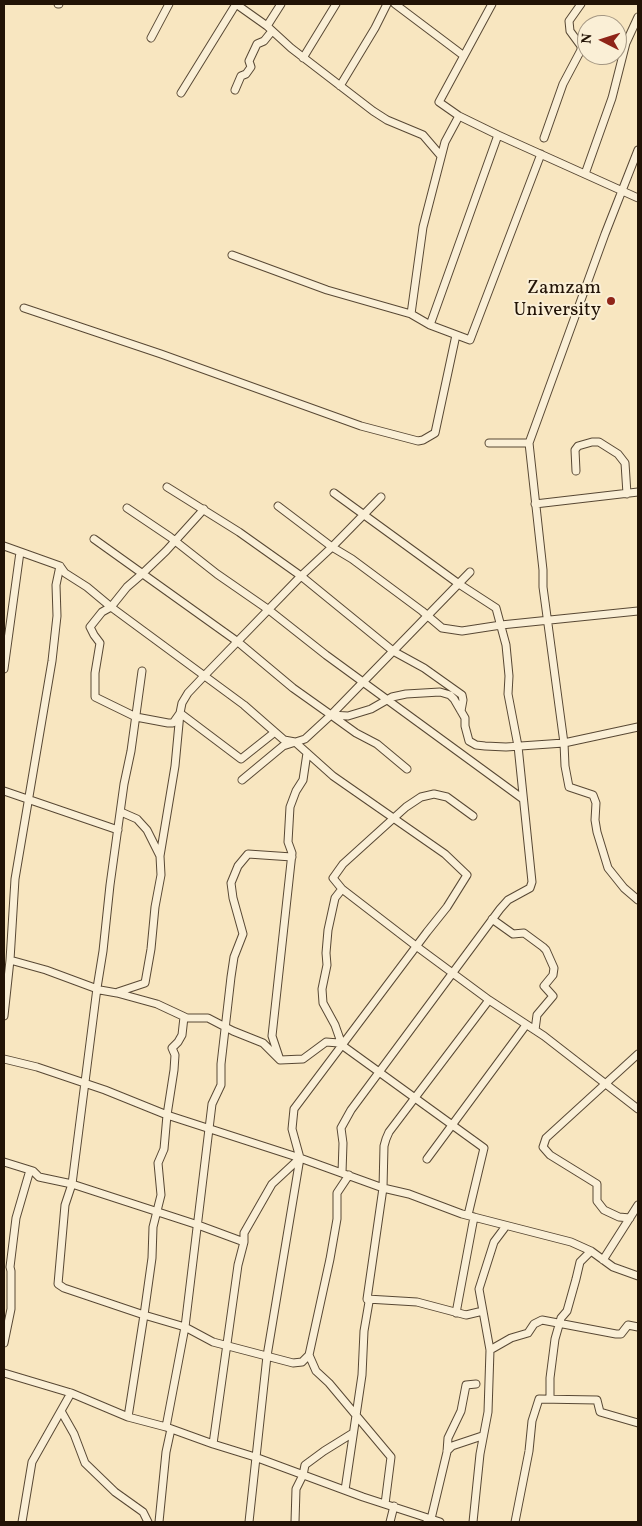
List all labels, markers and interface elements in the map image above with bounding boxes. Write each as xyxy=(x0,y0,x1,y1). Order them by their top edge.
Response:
north arrow xyxy=(577,15,627,65)
text: N xyxy=(578,33,597,45)
place label: Zamzam University xyxy=(514,279,601,323)
marker: Zamzam University xyxy=(605,295,617,307)

